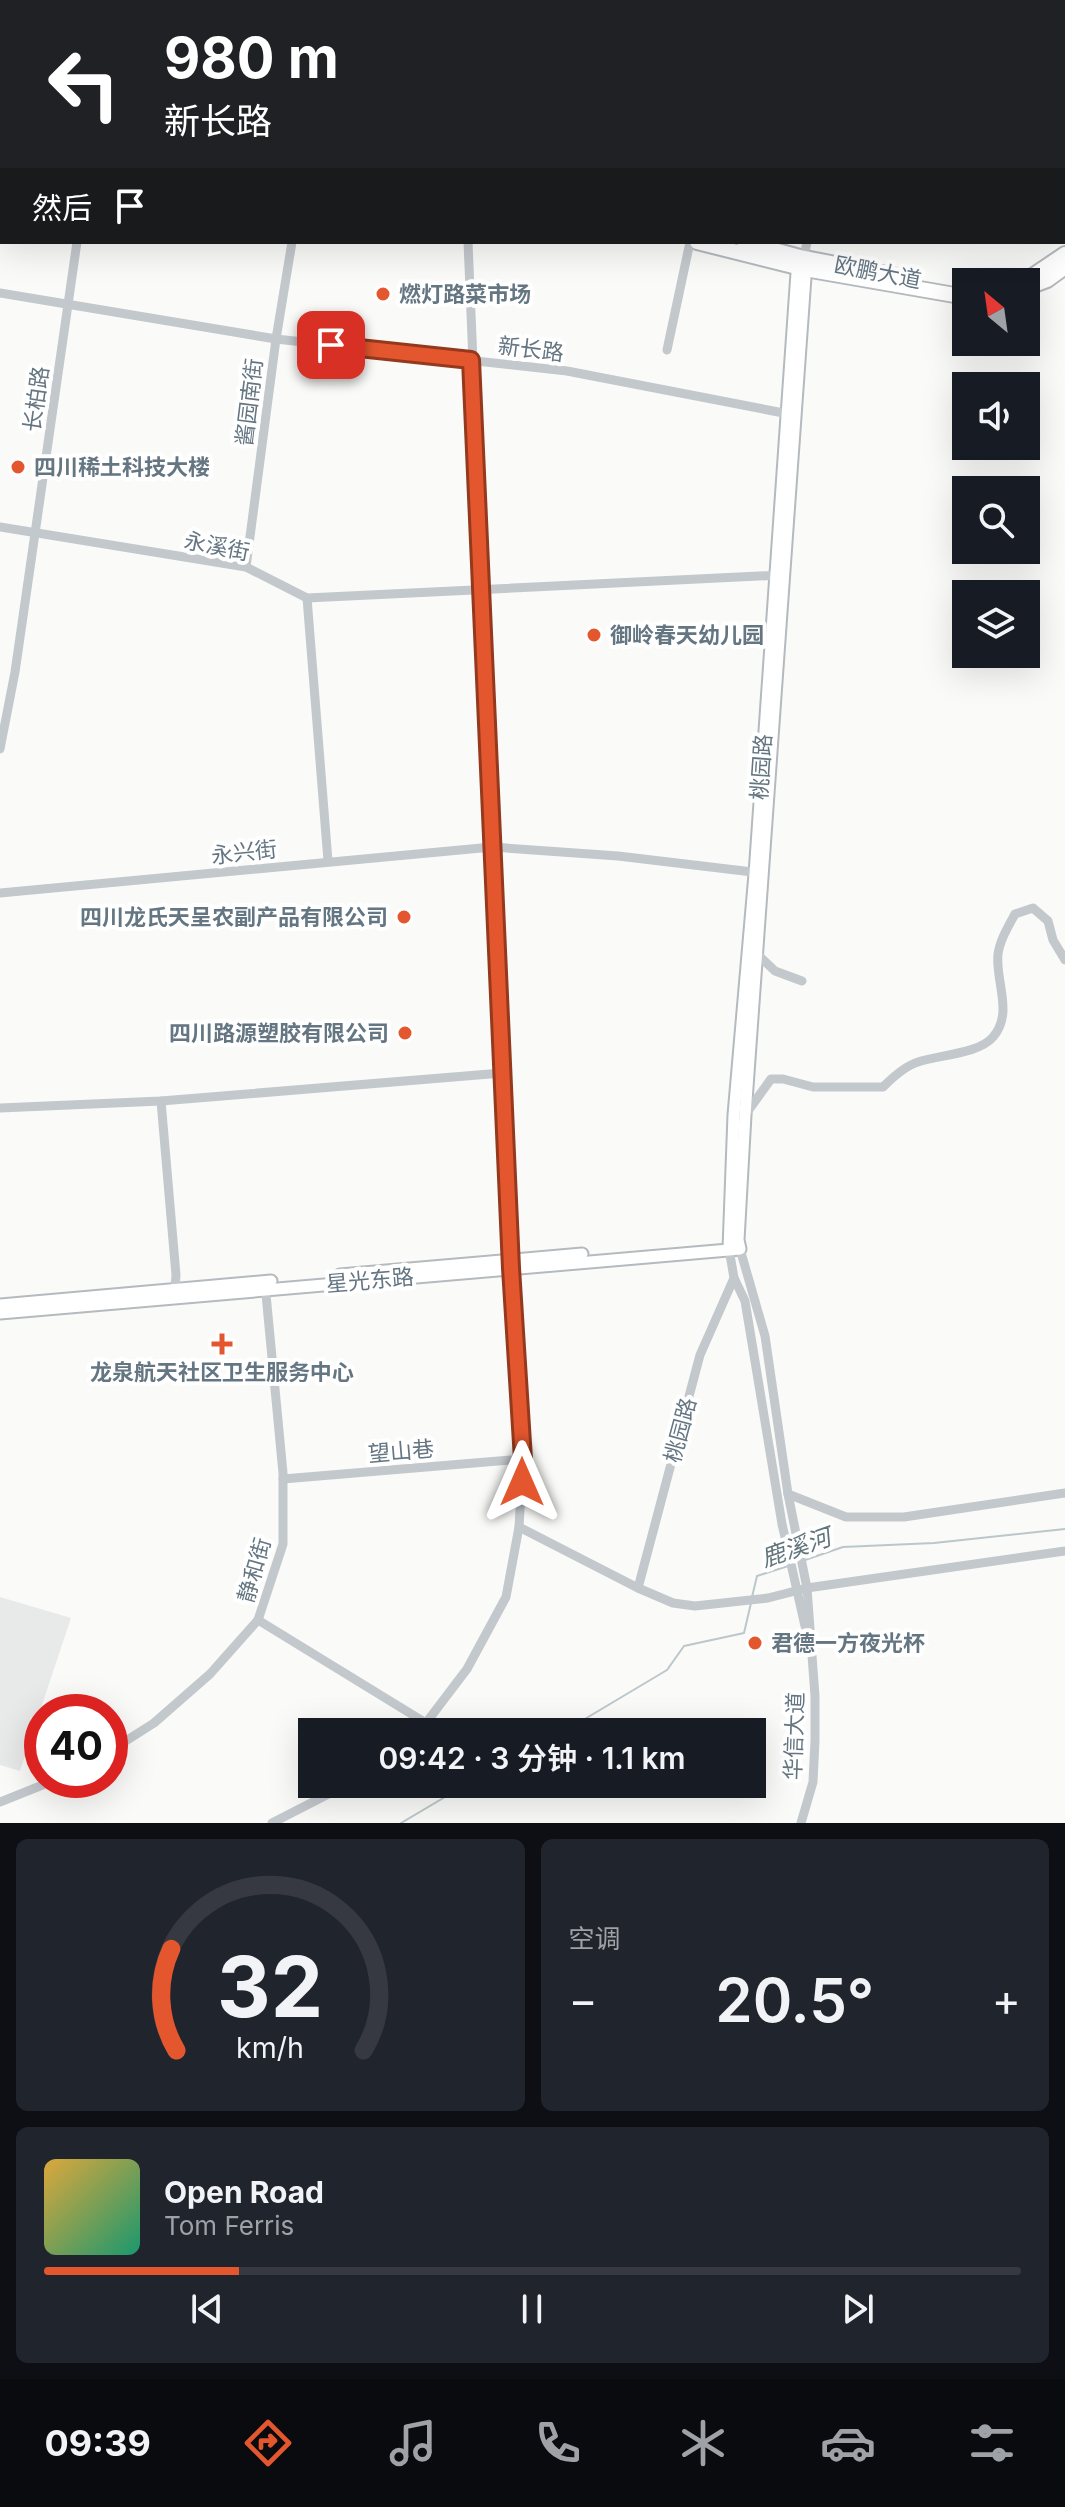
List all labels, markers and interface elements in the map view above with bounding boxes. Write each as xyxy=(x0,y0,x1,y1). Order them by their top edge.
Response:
text: 980 m xyxy=(164,24,339,92)
icon: left xyxy=(32,32,136,136)
text: 新长路 xyxy=(164,99,272,143)
icon: arrive xyxy=(108,184,152,228)
text: 然后 xyxy=(32,190,92,226)
street label: 欧鹏大道 xyxy=(832,251,924,293)
north arrow xyxy=(952,268,1040,356)
map controls xyxy=(952,268,1040,668)
place label: 燃灯路菜市场 xyxy=(399,281,531,307)
marker: 燃灯路菜市场 xyxy=(374,285,392,303)
pin xyxy=(297,311,365,379)
icon: arrive xyxy=(309,323,353,367)
street label: 新长路 xyxy=(497,332,565,366)
street label: 酱园南街 xyxy=(231,357,267,447)
street label: 长柏路 xyxy=(19,365,53,433)
button: sound xyxy=(952,372,1040,460)
place label: 四川稀土科技大楼 xyxy=(34,454,210,480)
marker: 四川稀土科技大楼 xyxy=(9,458,27,476)
button: search xyxy=(952,476,1040,564)
street label: 永溪街 xyxy=(182,527,252,565)
button: layers xyxy=(952,580,1040,668)
place label: 御岭春天幼儿园 xyxy=(610,622,764,648)
marker: 御岭春天幼儿园 xyxy=(585,626,603,644)
street label: 桃园路 xyxy=(746,733,776,801)
street label: 永兴街 xyxy=(210,836,278,868)
place label: 四川龙氏天呈农副产品有限公司 xyxy=(80,904,388,930)
marker: 四川龙氏天呈农副产品有限公司 xyxy=(395,908,413,926)
place label: 四川路源塑胶有限公司 xyxy=(169,1020,389,1046)
marker: 四川路源塑胶有限公司 xyxy=(396,1024,414,1042)
street label: 星光东路 xyxy=(325,1263,415,1297)
marker: 龙泉航天社区卫生服务中心 xyxy=(211,1333,233,1355)
place label: 龙泉航天社区卫生服务中心 xyxy=(90,1359,354,1385)
street label: 桃园路 xyxy=(659,1395,701,1465)
street label: 望山巷 xyxy=(367,1435,435,1467)
position arrow xyxy=(480,1440,564,1524)
water label: 鹿溪河 xyxy=(757,1521,838,1573)
street label: 静和街 xyxy=(232,1535,276,1605)
place label: 君德一方夜光杯 xyxy=(771,1630,925,1656)
marker: 君德一方夜光杯 xyxy=(746,1634,764,1652)
street label: 华信大道 xyxy=(779,1692,809,1780)
speed limit sign: 40 xyxy=(24,1694,128,1798)
text: 09:42 · 3 分钟 · 1.1 km xyxy=(378,1740,686,1776)
text: 空调 xyxy=(569,1923,621,1954)
text: 32 xyxy=(217,1936,323,2037)
text: 20.5° xyxy=(715,1964,874,2036)
text: − xyxy=(569,1973,598,2027)
text: + xyxy=(992,1973,1021,2027)
text: km/h xyxy=(236,2030,304,2065)
text: Open Road xyxy=(164,2174,324,2210)
text: Tom Ferris xyxy=(164,2210,294,2241)
icon: previous xyxy=(185,2287,229,2331)
icon: pause xyxy=(510,2287,554,2331)
icon: next xyxy=(836,2287,880,2331)
icon: directions xyxy=(240,2415,296,2471)
icon: music xyxy=(385,2415,441,2471)
icon: phone xyxy=(530,2415,586,2471)
icon: climate xyxy=(675,2415,731,2471)
icon: car xyxy=(820,2415,876,2471)
icon: filters xyxy=(964,2415,1020,2471)
text: 09:39 xyxy=(44,2421,151,2465)

